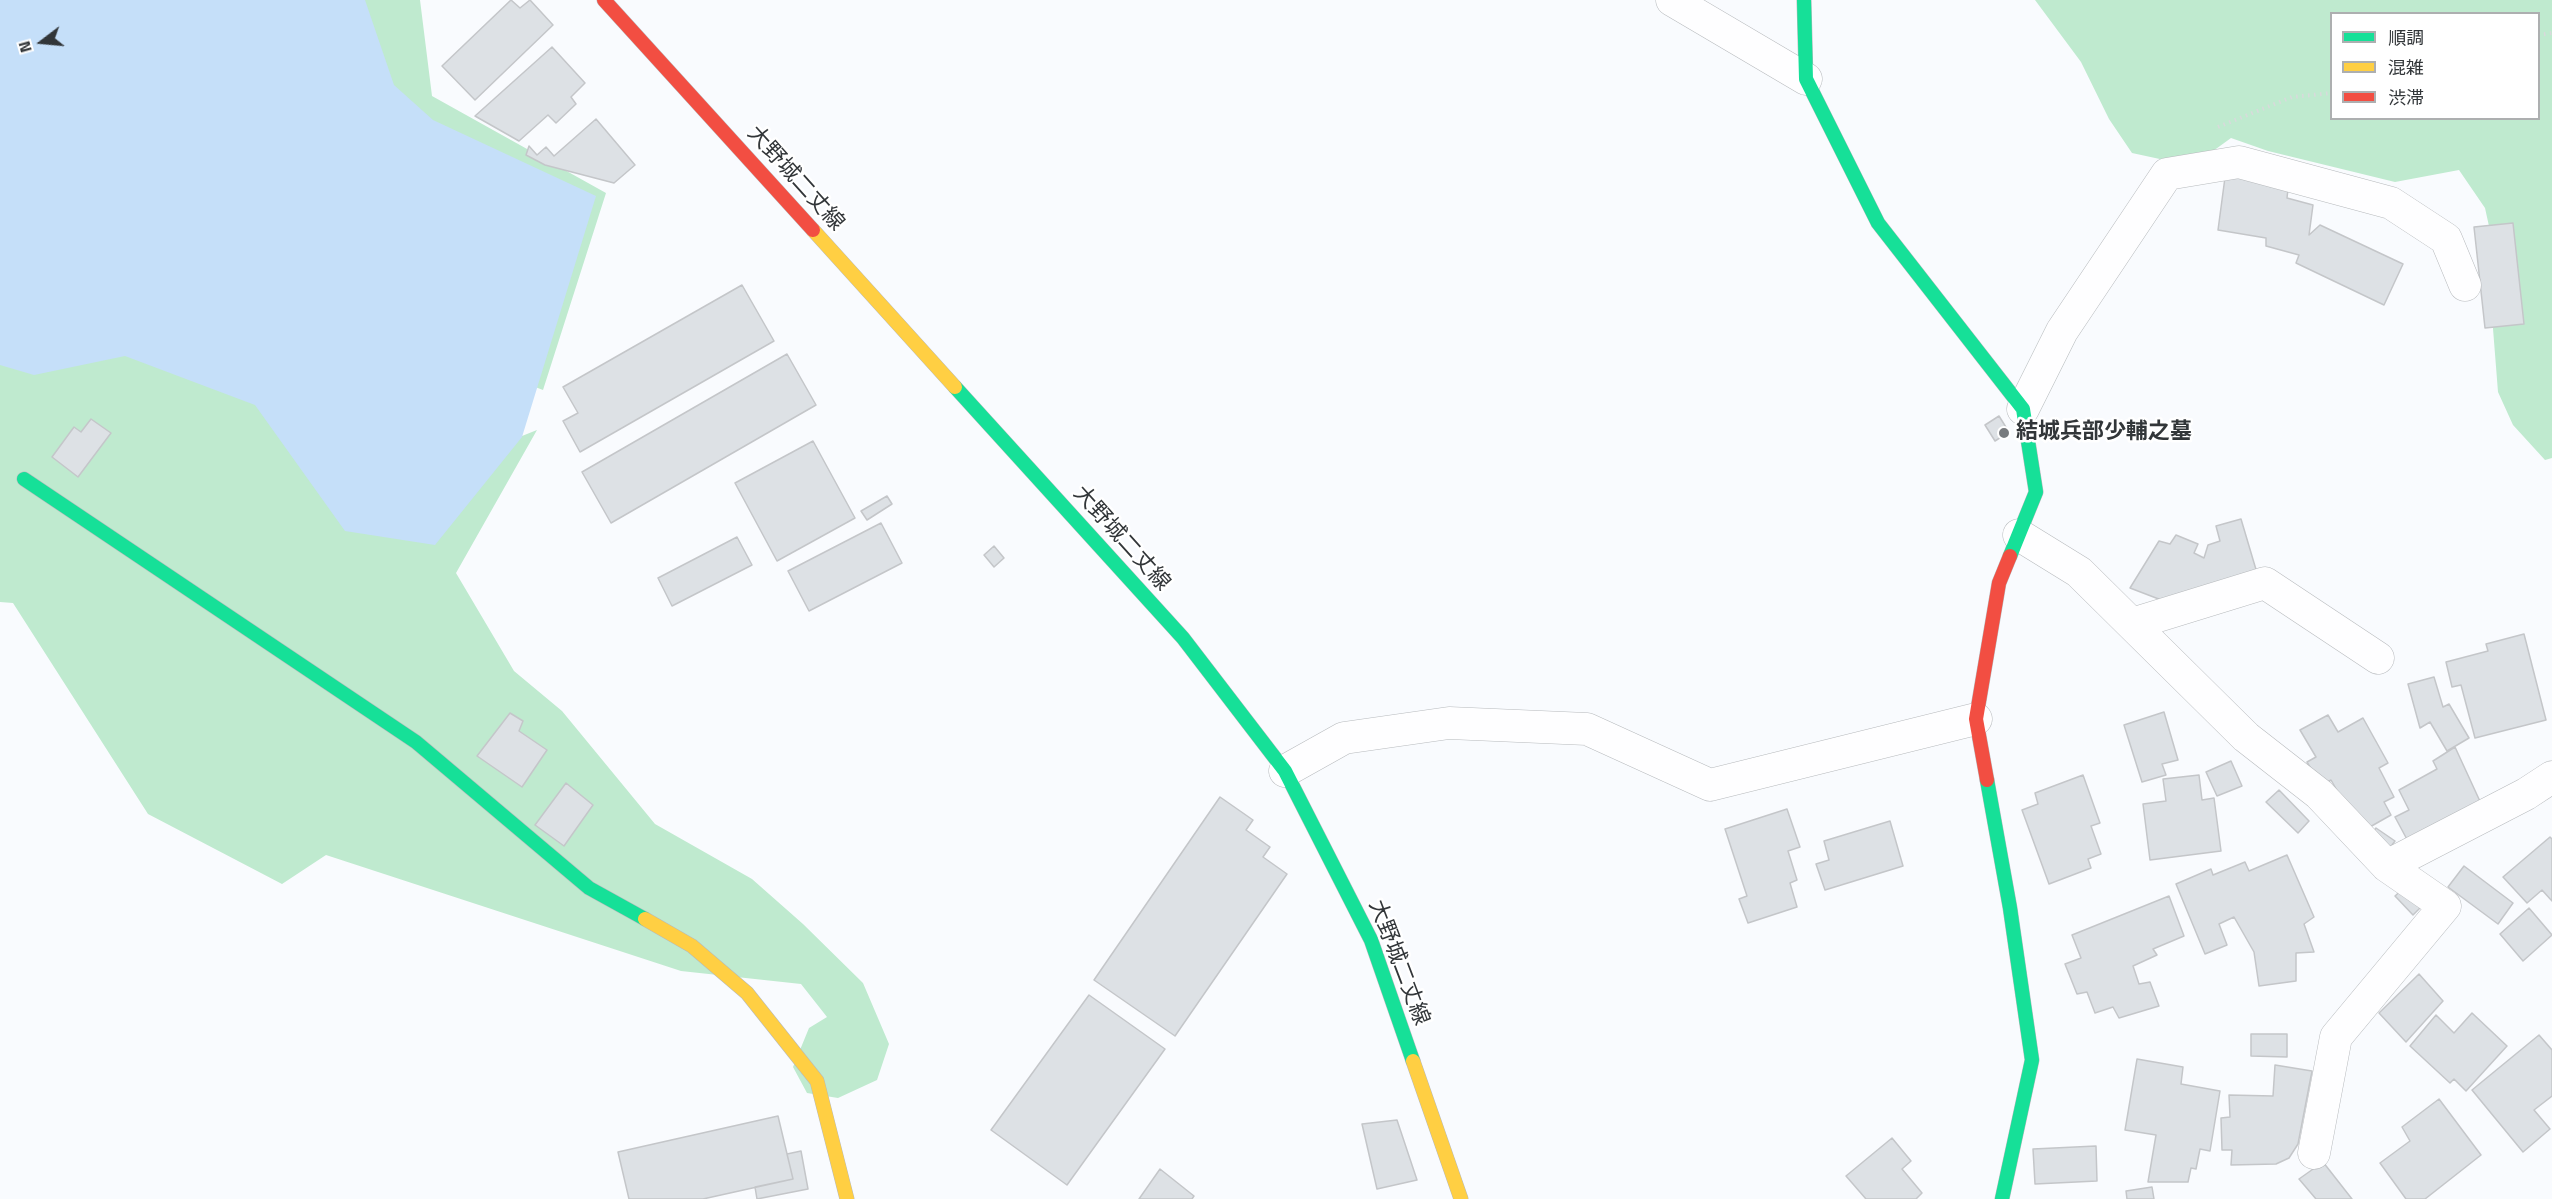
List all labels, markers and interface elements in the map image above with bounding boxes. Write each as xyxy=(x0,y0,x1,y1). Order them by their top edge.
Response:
north arrow xyxy=(12,12,72,72)
legend xyxy=(2330,12,2540,120)
text: 順調 xyxy=(2388,24,2424,51)
text: N xyxy=(12,38,38,56)
text: 混雑 xyxy=(2388,54,2424,81)
text: 渋滞 xyxy=(2388,84,2424,111)
street label: 大野城二丈線 xyxy=(741,121,849,237)
place label: 結城兵部少輔之墓 xyxy=(2016,420,2192,446)
marker: 結城兵部少輔之墓 xyxy=(1997,426,2011,440)
street label: 大野城二丈線 xyxy=(1067,481,1175,597)
street label: 大野城二丈線 xyxy=(1362,897,1434,1029)

